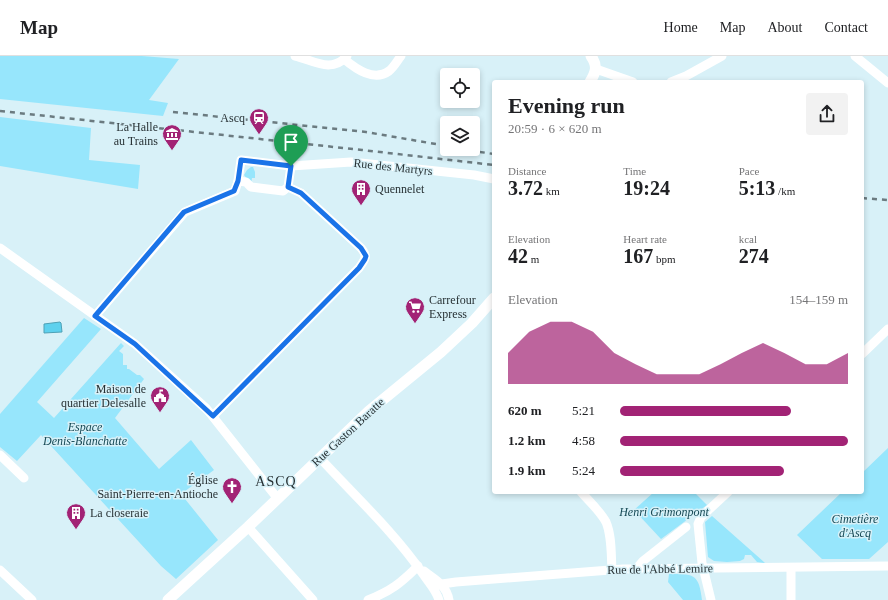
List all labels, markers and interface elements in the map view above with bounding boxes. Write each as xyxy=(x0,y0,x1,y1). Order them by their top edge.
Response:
text: Map xyxy=(20,17,58,38)
text: Home xyxy=(664,20,698,35)
text: Map xyxy=(720,20,745,35)
text: About xyxy=(767,20,802,35)
text: Contact xyxy=(824,20,868,35)
map controls xyxy=(440,68,480,156)
button: locate xyxy=(440,68,480,108)
text: Evening run xyxy=(508,93,625,118)
button: share xyxy=(806,93,848,135)
station icon: Ascq xyxy=(248,107,270,135)
place label: Ascq xyxy=(220,111,245,125)
button: layers xyxy=(440,116,480,156)
place label: La Halle au Trains xyxy=(114,120,158,148)
text: 20:59 · 6 × 620 m xyxy=(508,121,602,136)
museum icon: La Halle au Trains xyxy=(161,123,183,151)
pin xyxy=(274,125,308,166)
icon: arrive xyxy=(280,131,302,153)
street label: Rue des Martyrs xyxy=(353,156,433,178)
text: Distance xyxy=(508,165,546,177)
text: Time xyxy=(623,165,646,177)
text: Pace xyxy=(739,165,759,177)
text: 3.72 xyxy=(508,177,543,199)
text: 19:24 xyxy=(623,177,670,199)
text: 5:13 xyxy=(739,177,775,199)
building icon: Quennelet xyxy=(350,178,372,206)
place label: Quennelet xyxy=(375,182,425,196)
text: km xyxy=(543,185,560,197)
text: /km xyxy=(775,185,795,197)
text: Elevation xyxy=(508,233,550,245)
text: Heart rate xyxy=(623,233,667,245)
text: kcal xyxy=(739,233,757,245)
text: 42 xyxy=(508,245,528,267)
text: 167 xyxy=(623,245,653,267)
text: 274 xyxy=(739,245,769,267)
text: m xyxy=(528,253,539,265)
text: bpm xyxy=(653,253,676,265)
text: Elevation xyxy=(508,292,558,307)
text: 154–159 m xyxy=(789,292,848,307)
place label: Carrefour Express xyxy=(429,293,476,321)
supermarket icon: Carrefour Express xyxy=(404,296,426,324)
place label: Maison de quartier Delesalle xyxy=(61,382,146,410)
public building icon: Maison de quartier Delesalle xyxy=(149,385,171,413)
street label: Rue Gaston Baratte xyxy=(309,395,387,469)
text: 620 m xyxy=(508,403,542,418)
text: 5:21 xyxy=(572,403,595,418)
park label: Espace Denis-Blanchatte xyxy=(42,420,128,448)
text: 1.2 km xyxy=(508,433,546,448)
text: 4:58 xyxy=(572,433,595,448)
text: 1.9 km xyxy=(508,463,546,478)
text: 5:24 xyxy=(572,463,595,478)
place label: Église Saint-Pierre-en-Antioche xyxy=(97,473,218,501)
district label: ASCQ xyxy=(255,474,297,489)
church icon: Église Saint-Pierre-en-Antioche xyxy=(221,476,243,504)
building icon: La closeraie xyxy=(65,502,87,530)
park label: Henri Grimonpont xyxy=(618,505,709,519)
place label: La closeraie xyxy=(90,506,148,520)
park label: Cimetière d'Ascq xyxy=(832,512,879,540)
street label: Rue de l'Abbé Lemire xyxy=(607,561,713,577)

